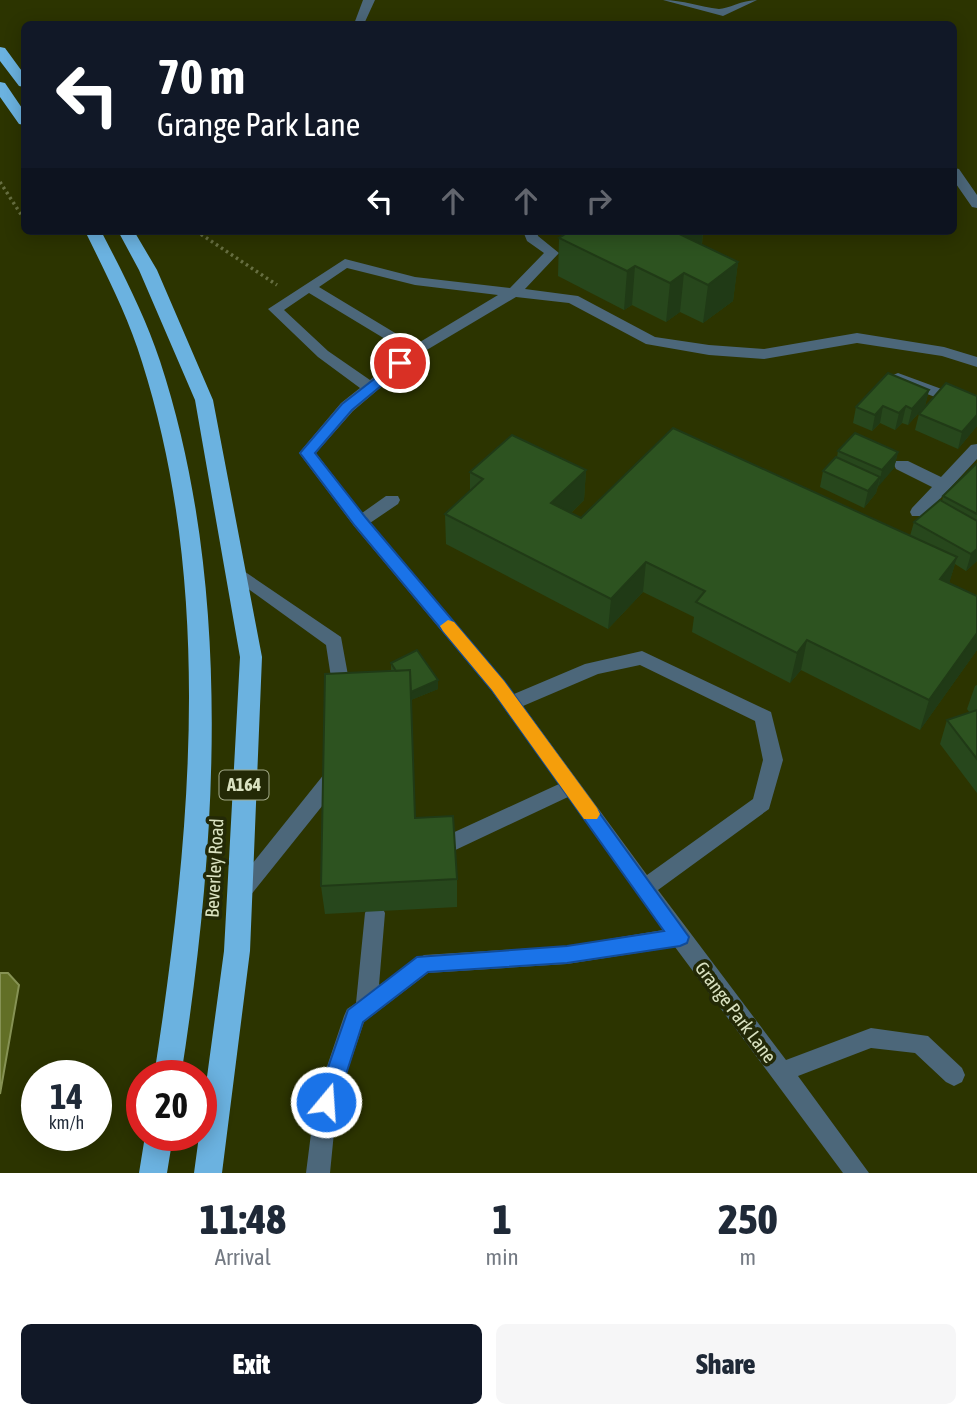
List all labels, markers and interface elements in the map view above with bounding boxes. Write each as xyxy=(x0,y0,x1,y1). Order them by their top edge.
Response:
text: 70 m xyxy=(157,48,245,104)
icon: left xyxy=(42,49,133,140)
text: Grange Park Lane xyxy=(157,106,360,143)
icon: left xyxy=(361,182,399,220)
icon: ahead xyxy=(434,182,472,220)
icon: ahead xyxy=(507,182,545,220)
icon: right xyxy=(580,182,618,220)
pin xyxy=(370,333,430,393)
icon: arrive xyxy=(381,344,419,382)
road number: A164 xyxy=(219,770,268,800)
street label: Beverley Road xyxy=(200,818,228,918)
street label: Grange Park Lane xyxy=(691,957,781,1067)
speed limit sign: 20 xyxy=(126,1060,217,1151)
position arrow xyxy=(289,1065,363,1139)
text: 14 xyxy=(50,1076,83,1116)
text: km/h xyxy=(49,1112,84,1133)
text: 11:48 xyxy=(200,1195,286,1243)
text: 1 xyxy=(492,1195,512,1243)
text: 250 xyxy=(718,1195,777,1243)
text: Arrival xyxy=(215,1244,271,1270)
text: min xyxy=(486,1244,519,1270)
text: m xyxy=(740,1244,756,1270)
button: Exit xyxy=(21,1324,482,1404)
button: Share xyxy=(496,1324,956,1404)

